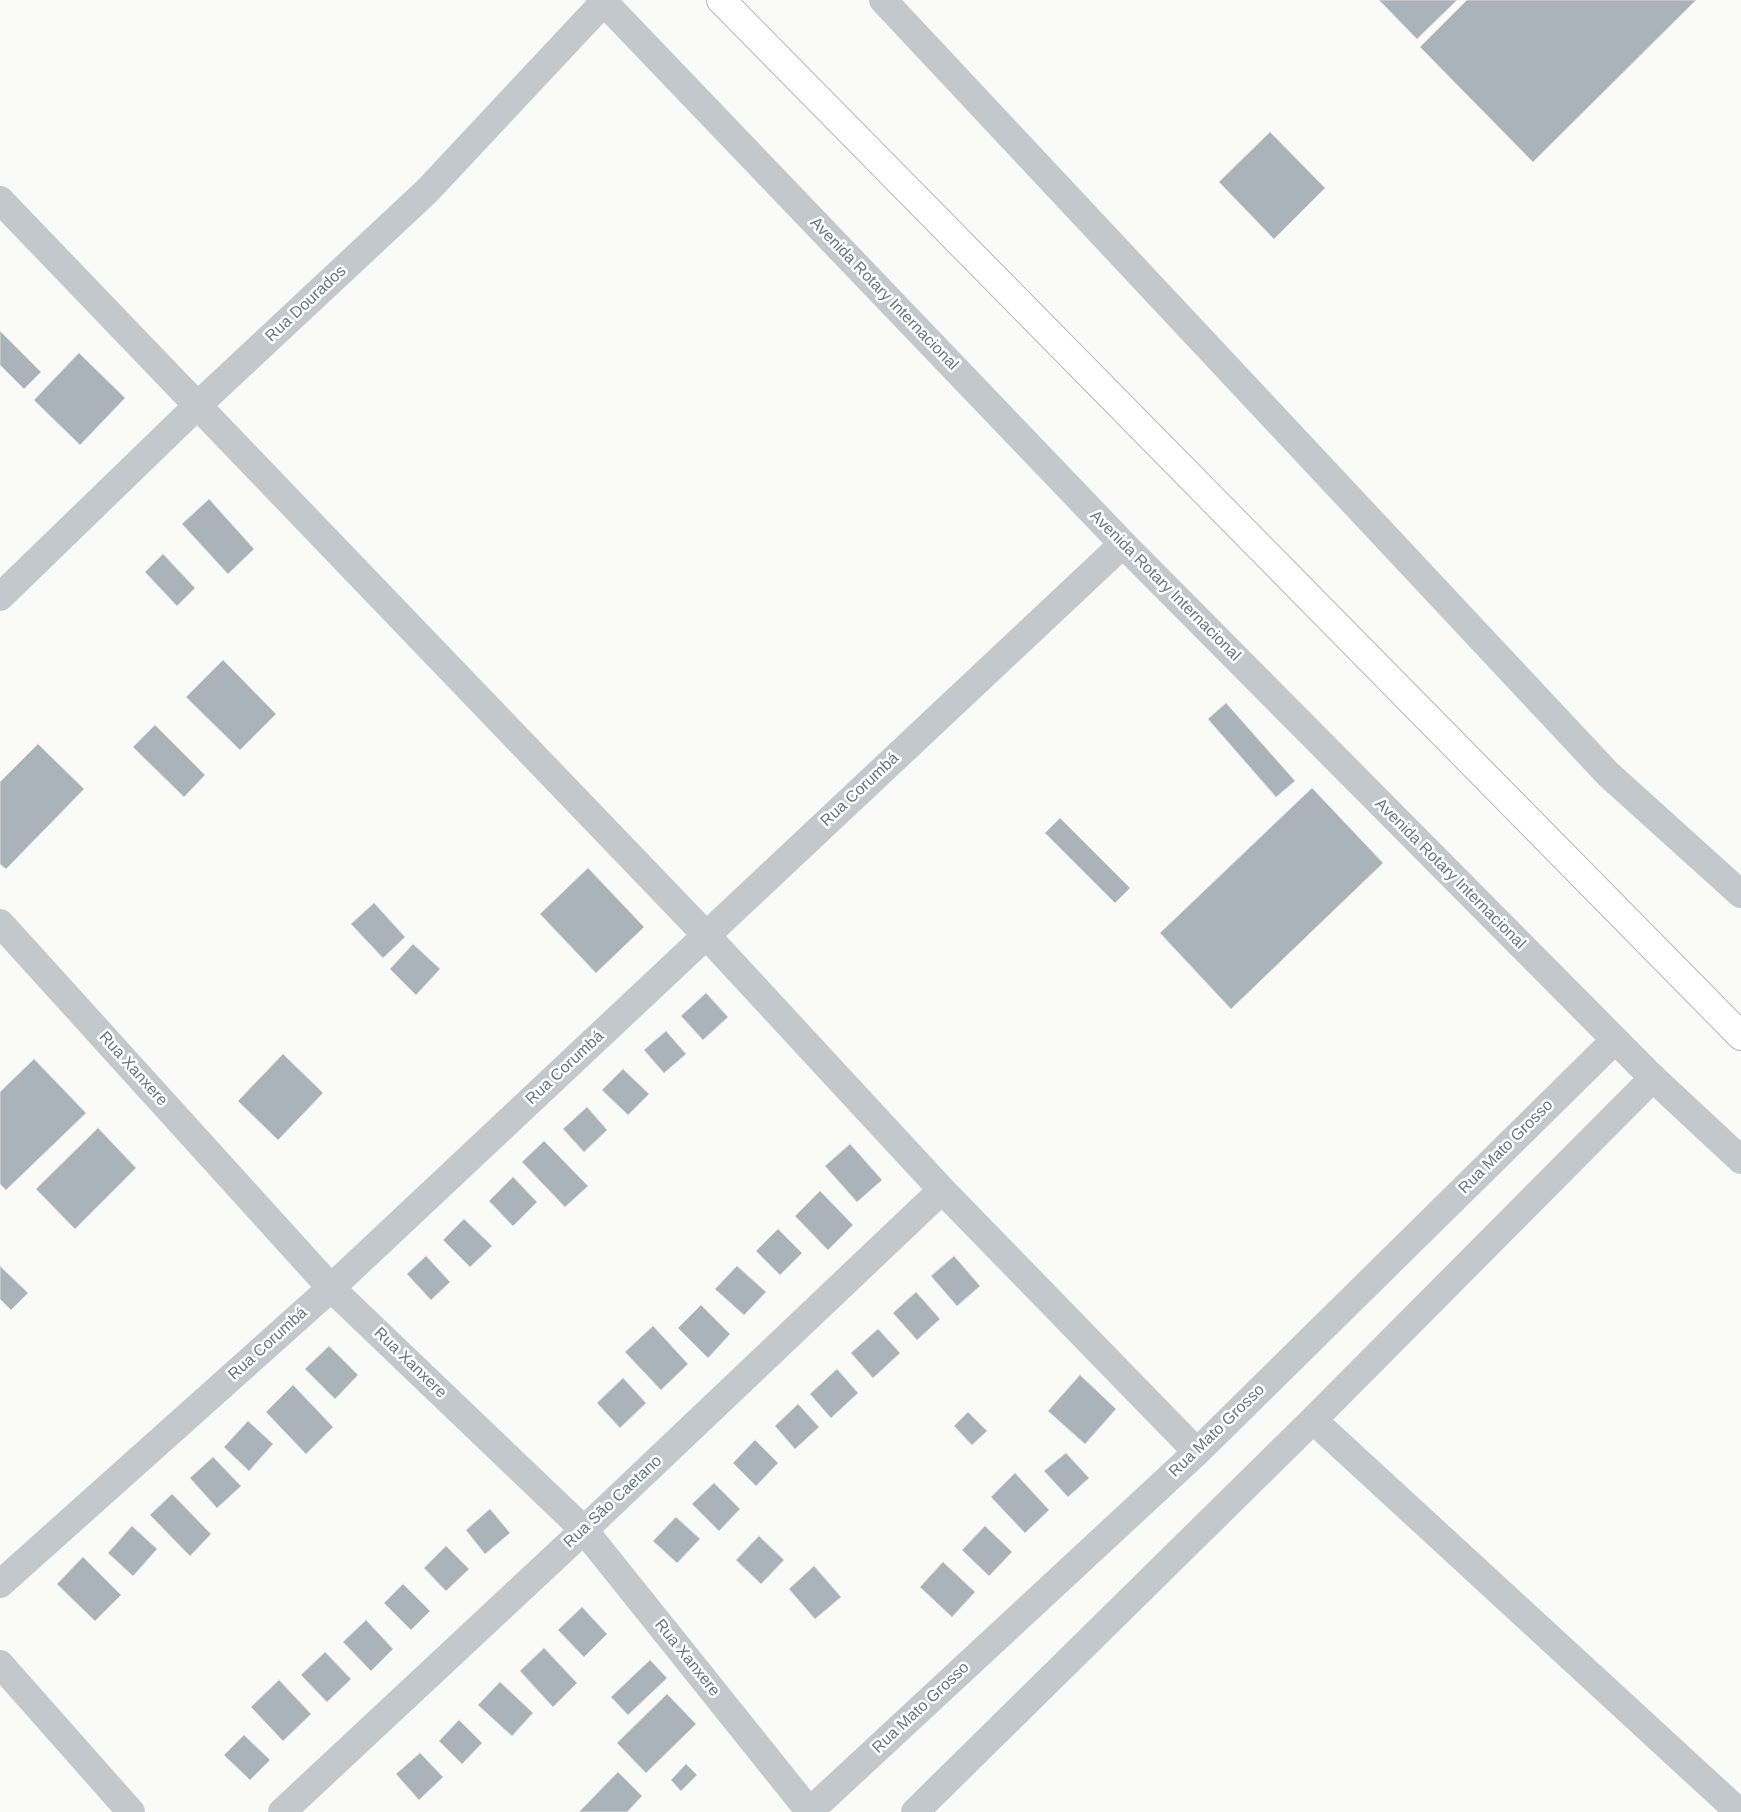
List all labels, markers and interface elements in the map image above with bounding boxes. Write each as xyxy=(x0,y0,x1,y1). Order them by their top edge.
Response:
street label: Avenida Rotary Internacional xyxy=(806,214,962,374)
street label: Rua Dourados xyxy=(262,262,350,346)
street label: Avenida Rotary Internacional xyxy=(1086,507,1244,665)
street label: Rua Corumbá xyxy=(817,749,903,831)
street label: Avenida Rotary Internacional xyxy=(1371,795,1529,953)
street label: Rua Corumbá xyxy=(522,1027,608,1109)
street label: Rua Xanxere xyxy=(95,1028,171,1110)
street label: Rua Mato Grosso xyxy=(1455,1096,1557,1198)
street label: Rua Corumbá xyxy=(225,1304,311,1384)
street label: Rua Xanxere xyxy=(370,1324,450,1402)
street label: Rua Mato Grosso xyxy=(1165,1381,1269,1481)
street label: Rua São Caetano xyxy=(560,1452,666,1552)
street label: Rua Xanxere xyxy=(650,1616,724,1700)
street label: Rua Mato Grosso xyxy=(869,1658,973,1758)

